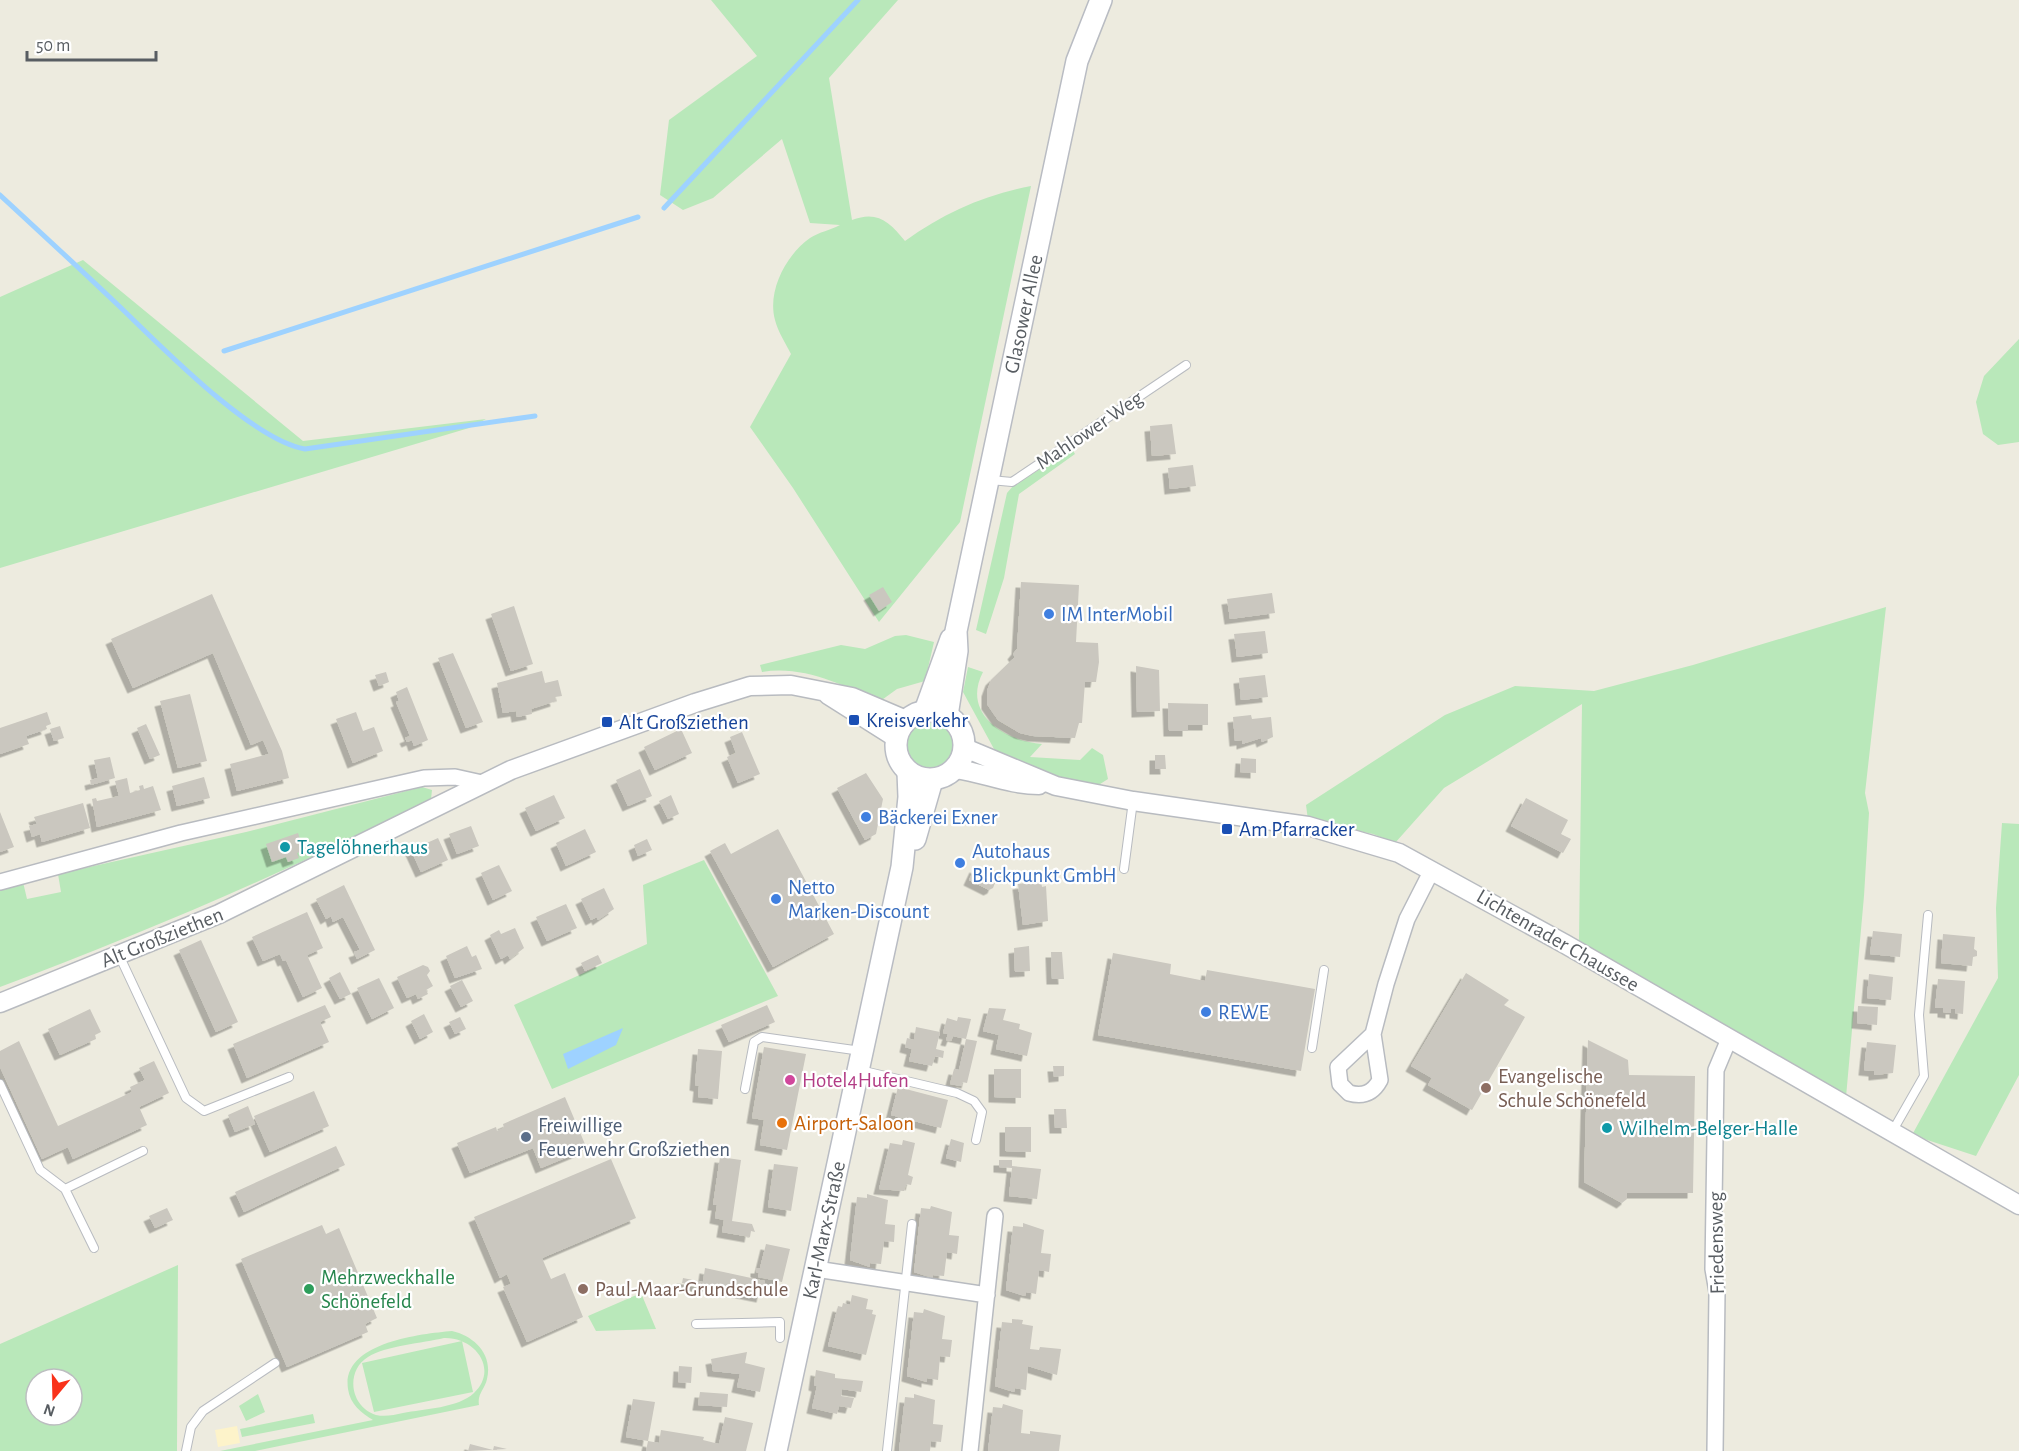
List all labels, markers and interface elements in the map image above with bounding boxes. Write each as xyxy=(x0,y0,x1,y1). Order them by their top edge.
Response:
scale bar xyxy=(27,24,156,62)
text: 50 m xyxy=(36,37,70,55)
street label: Glasower Allee xyxy=(1001,253,1047,375)
street label: Mahlower Weg xyxy=(1032,387,1147,474)
place label: IM InterMobil xyxy=(1061,604,1173,625)
marker: IM InterMobil xyxy=(1042,607,1056,621)
place label: Kreisverkehr xyxy=(866,710,968,731)
place label: Alt Großziethen xyxy=(619,712,749,733)
marker: Kreisverkehr xyxy=(847,713,861,727)
marker: Alt Großziethen xyxy=(600,715,614,729)
place label: Bäckerei Exner xyxy=(878,807,998,828)
marker: Bäckerei Exner xyxy=(859,810,873,824)
place label: Am Pfarracker xyxy=(1239,819,1355,840)
marker: Am Pfarracker xyxy=(1220,822,1234,836)
place label: Tagelöhnerhaus xyxy=(297,837,428,858)
marker: Tagelöhnerhaus xyxy=(278,840,292,854)
place label: Autohaus Blickpunkt GmbH xyxy=(972,841,1117,886)
marker: Autohaus Blickpunkt GmbH xyxy=(953,856,967,870)
place label: Netto Marken-Discount xyxy=(788,877,929,922)
street label: Lichtenrader Chaussee xyxy=(1473,885,1643,995)
marker: Netto Marken-Discount xyxy=(769,892,783,906)
street label: Alt Großziethen xyxy=(98,903,226,971)
place label: REWE xyxy=(1218,1002,1269,1023)
marker: REWE xyxy=(1199,1005,1213,1019)
place label: Evangelische Schule Schönefeld xyxy=(1498,1066,1647,1111)
place label: Hotel4Hufen xyxy=(802,1070,909,1091)
marker: Hotel4Hufen xyxy=(783,1073,797,1087)
marker: Evangelische Schule Schönefeld xyxy=(1479,1081,1493,1095)
place label: Airport-Saloon xyxy=(794,1113,914,1134)
place label: Freiwillige Feuerwehr Großziethen xyxy=(538,1115,730,1160)
marker: Airport-Saloon xyxy=(775,1116,789,1130)
place label: Wilhelm-Belger-Halle xyxy=(1619,1118,1798,1139)
marker: Wilhelm-Belger-Halle xyxy=(1600,1121,1614,1135)
marker: Freiwillige Feuerwehr Großziethen xyxy=(519,1130,533,1144)
street label: Karl-Marx-Straße xyxy=(799,1159,849,1301)
street label: Friedensweg xyxy=(1705,1191,1728,1294)
place label: Mehrzweckhalle Schönefeld xyxy=(321,1267,455,1312)
place label: Paul-Maar-Grundschule xyxy=(595,1279,788,1300)
marker: Mehrzweckhalle Schönefeld xyxy=(302,1282,316,1296)
marker: Paul-Maar-Grundschule xyxy=(576,1282,590,1296)
north arrow xyxy=(24,1367,84,1427)
text: N xyxy=(42,1401,57,1420)

